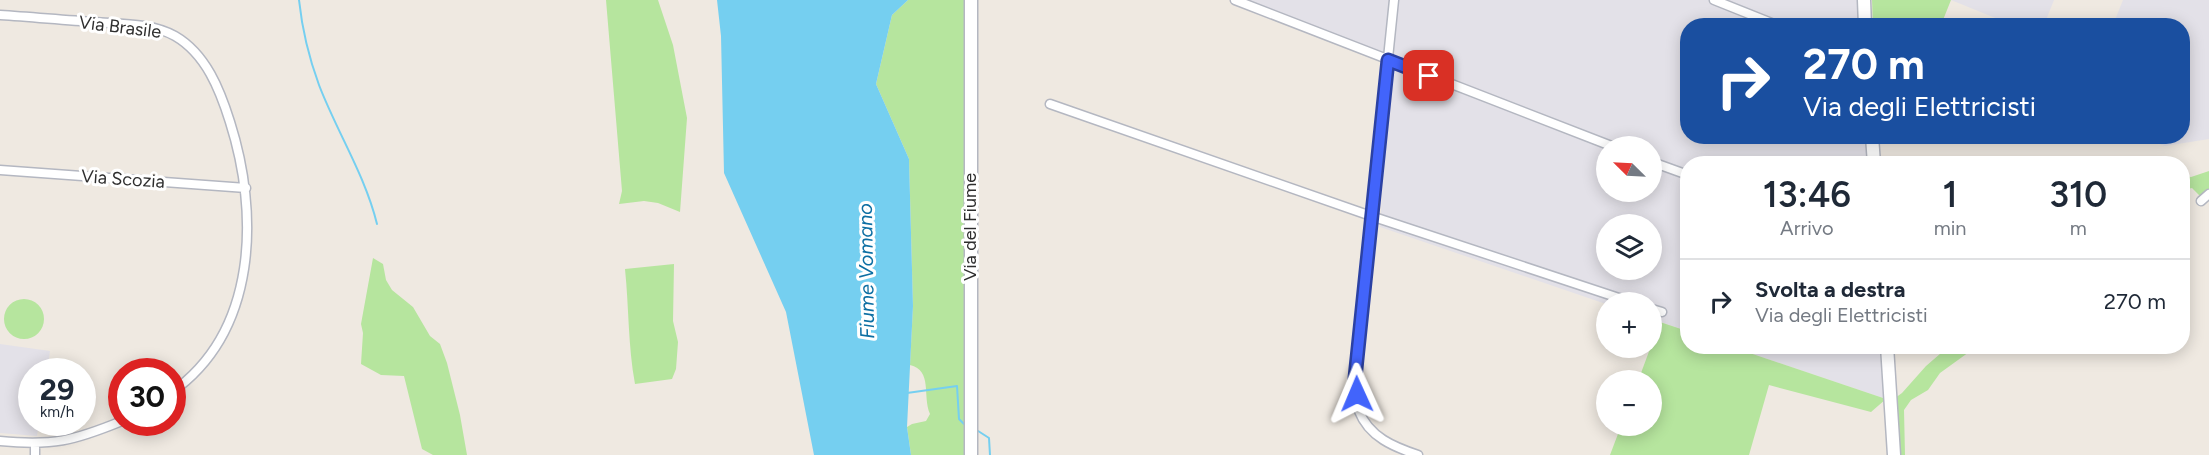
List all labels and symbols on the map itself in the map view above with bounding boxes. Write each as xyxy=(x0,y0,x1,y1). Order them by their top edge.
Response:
street label: Via Brasile xyxy=(78,11,163,43)
pin xyxy=(1403,50,1454,101)
north arrow xyxy=(1596,136,1662,202)
street label: Via Scozia xyxy=(80,165,166,193)
street label: Via del Fiume xyxy=(959,173,981,281)
water label: Fiume Vomano xyxy=(853,203,879,339)
speed limit sign: 30 xyxy=(108,358,186,436)
position arrow xyxy=(1325,362,1389,426)

